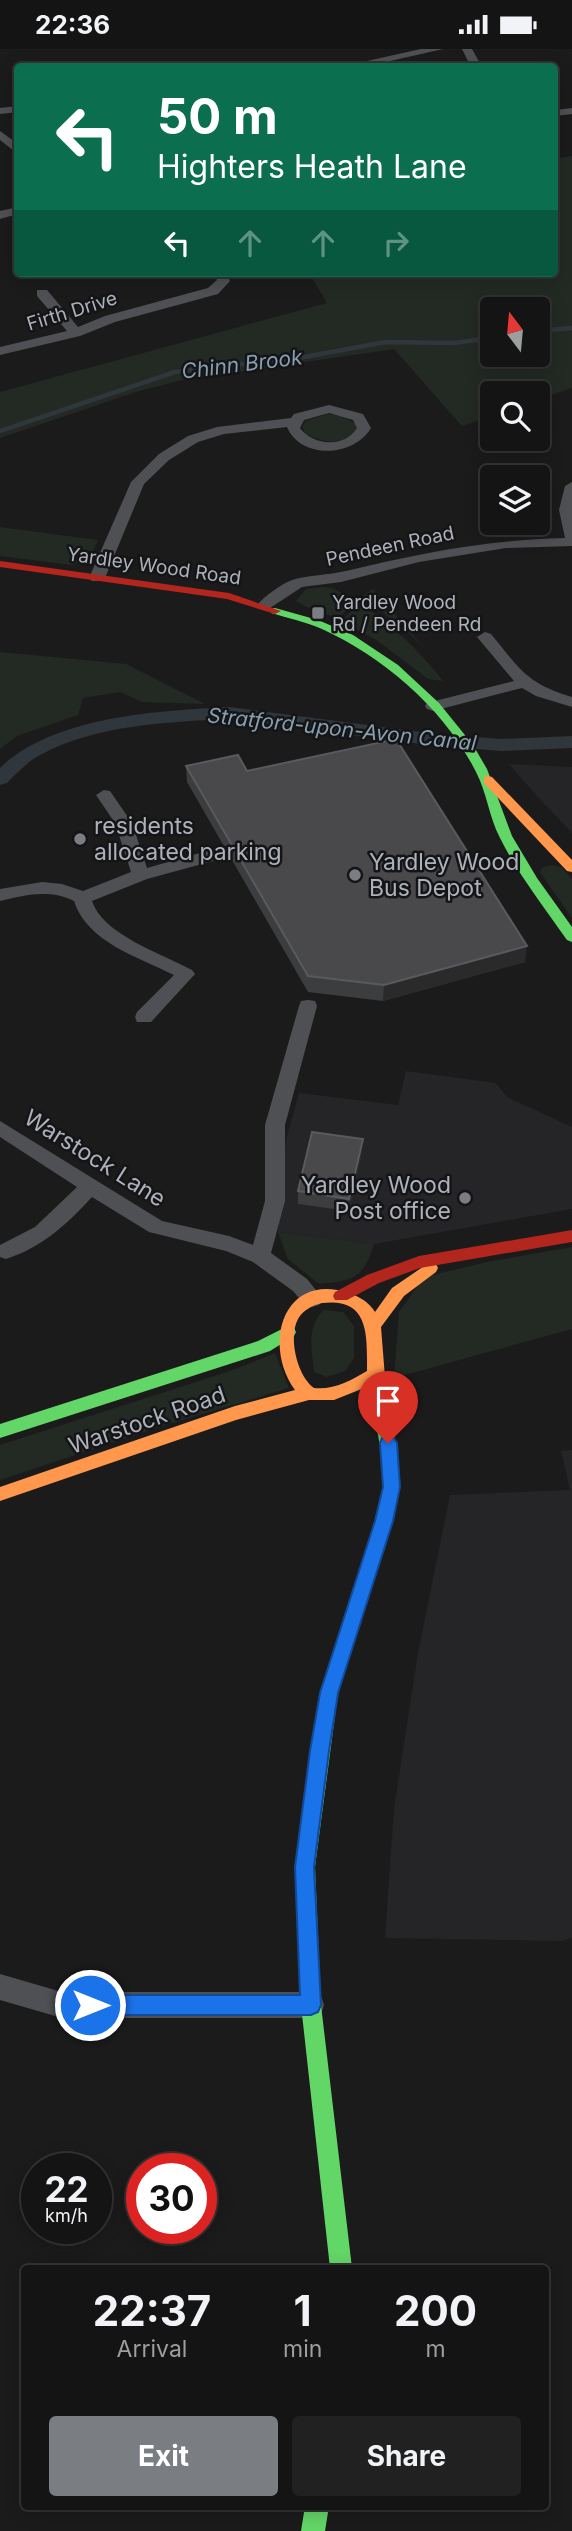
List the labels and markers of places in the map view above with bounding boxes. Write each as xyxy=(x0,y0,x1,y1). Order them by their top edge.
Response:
place label: Yardley Wood Rd / Pendeen Rd xyxy=(332,591,481,636)
marker: Yardley Wood Rd / Pendeen Rd xyxy=(310,605,326,621)
place label: residents allocated parking xyxy=(94,812,282,866)
marker: residents allocated parking xyxy=(72,831,88,847)
place label: Yardley Wood Bus Depot xyxy=(369,848,519,902)
marker: Yardley Wood Bus Depot xyxy=(347,867,363,883)
place label: Yardley Wood Post office xyxy=(301,1171,451,1225)
marker: Yardley Wood Post office xyxy=(457,1190,473,1206)
pin xyxy=(358,1371,418,1443)

